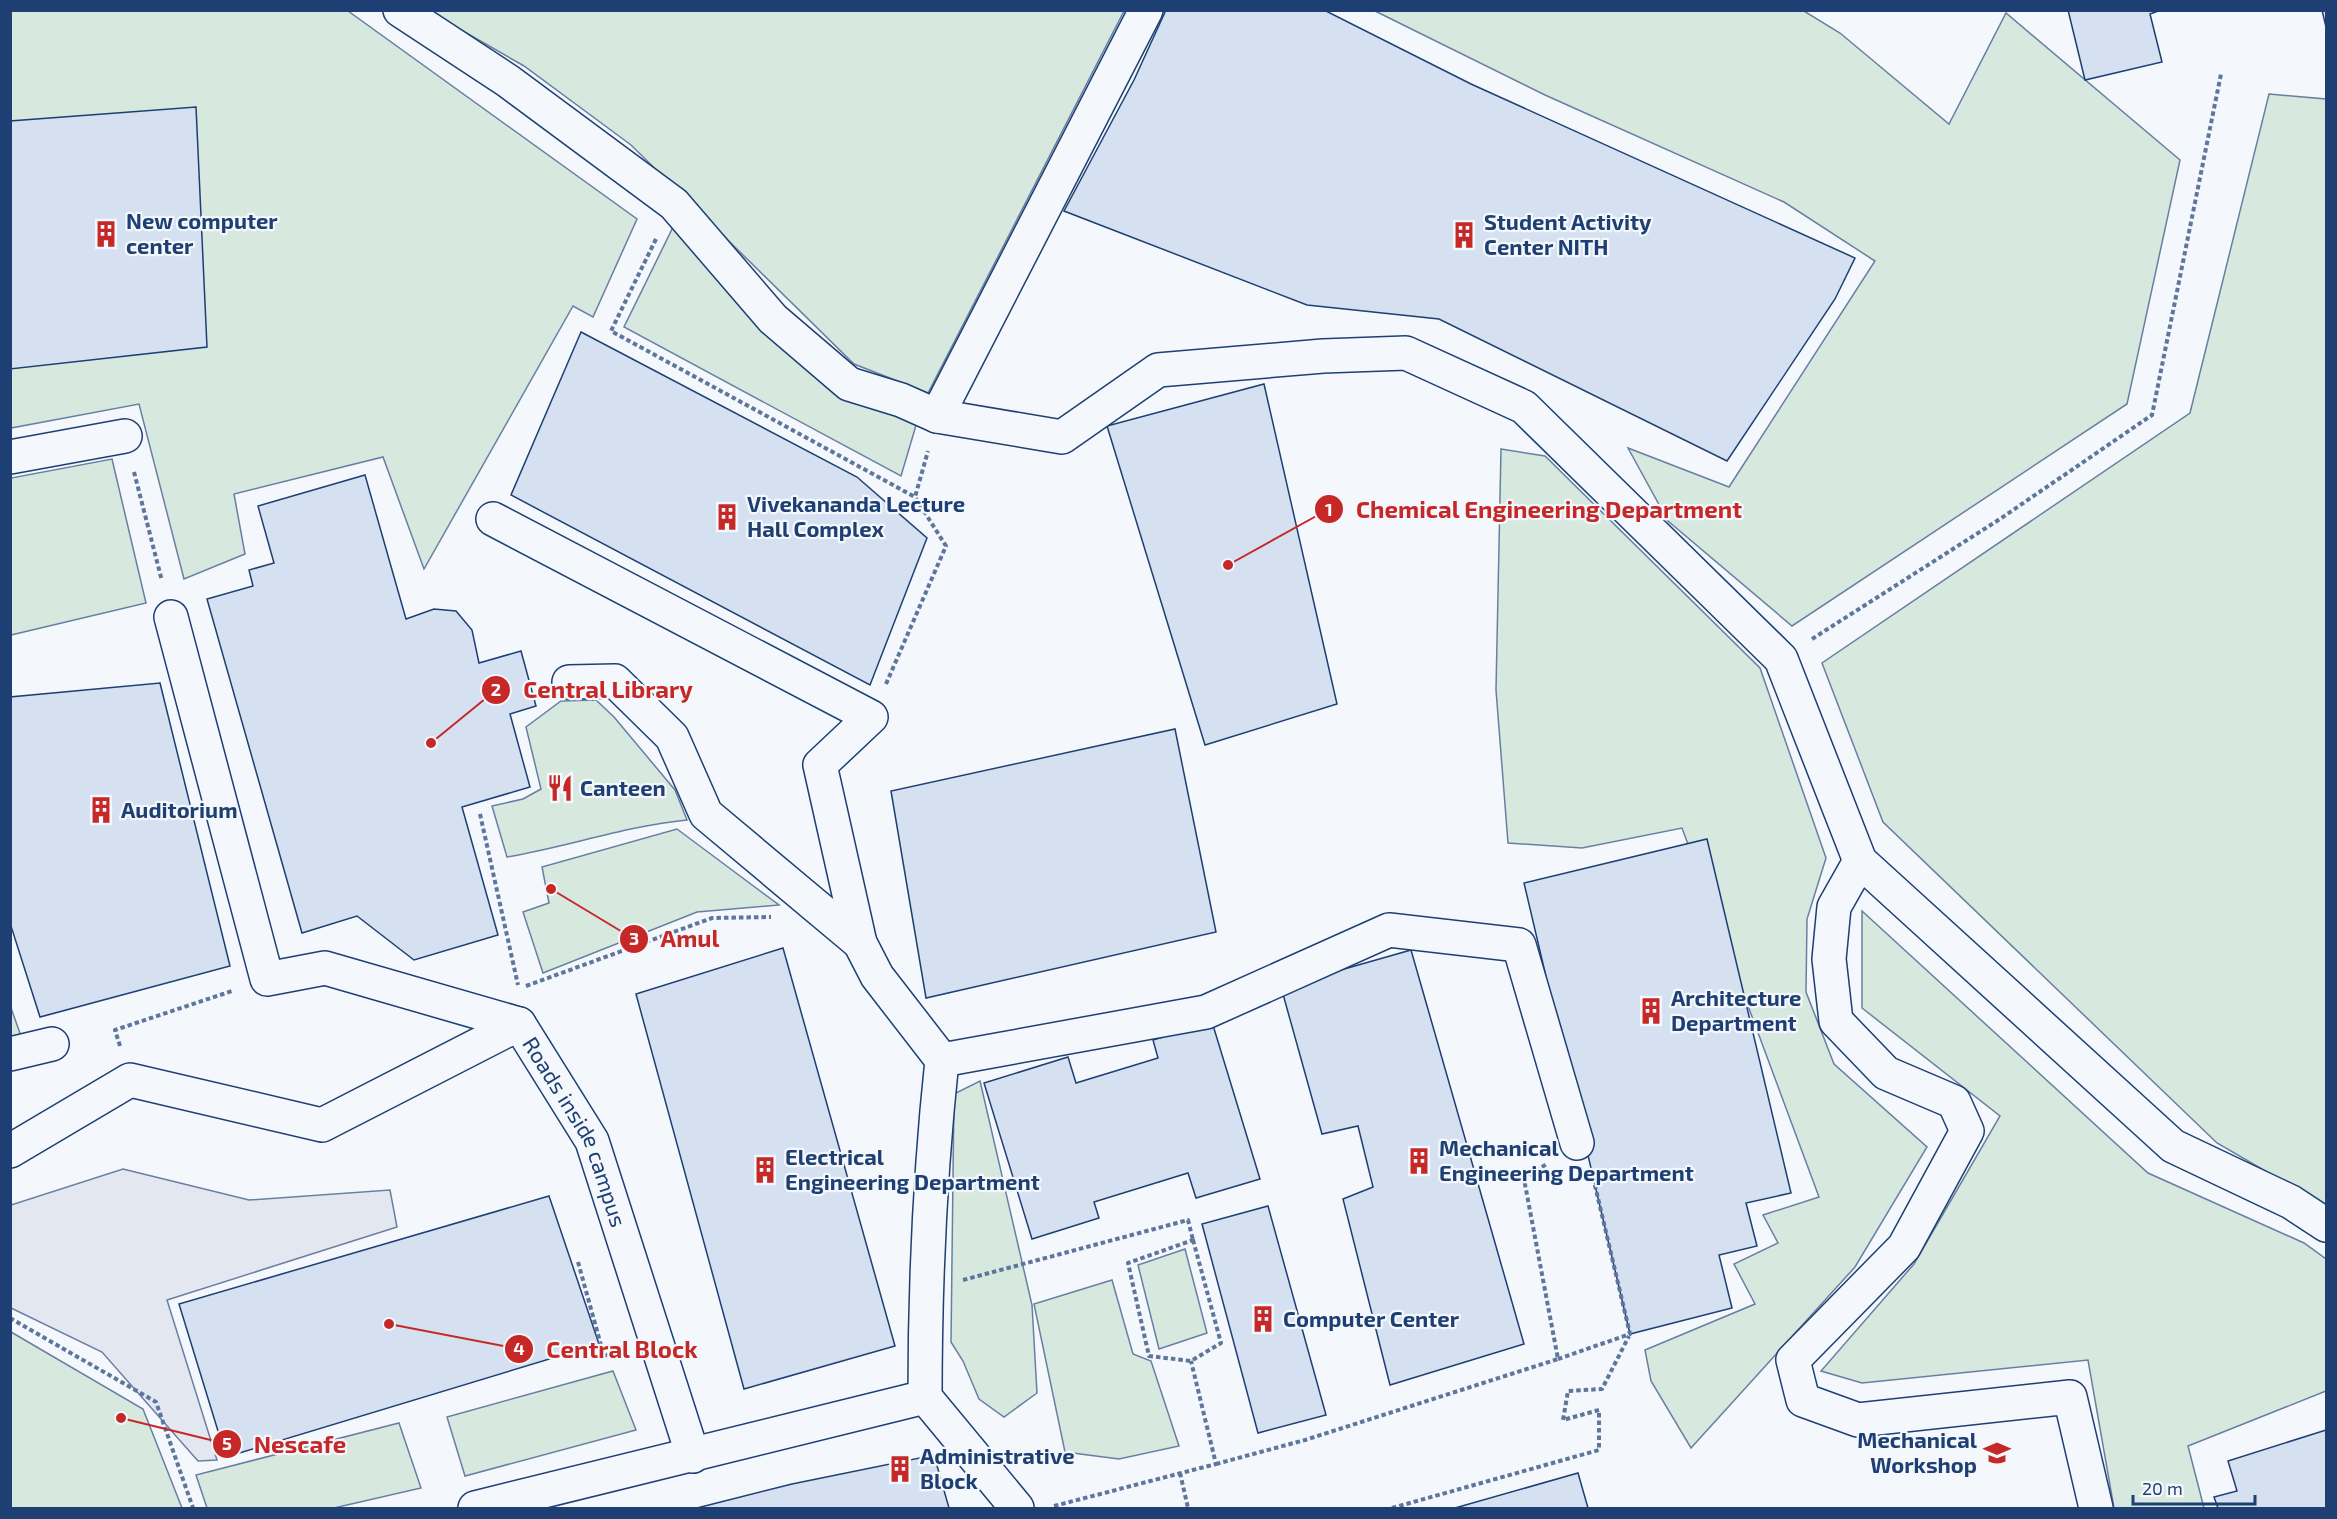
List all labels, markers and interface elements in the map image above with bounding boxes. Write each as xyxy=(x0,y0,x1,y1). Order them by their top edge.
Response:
place label: New computer center xyxy=(126,207,278,258)
place label: Student Activity Center NITH xyxy=(1484,208,1652,259)
building icon: New computer center xyxy=(91,219,121,249)
building icon: Student Activity Center NITH xyxy=(1449,220,1479,250)
callout: Chemical Engineering Department xyxy=(1314,488,1755,530)
place label: Vivekananda Lecture Hall Complex xyxy=(747,490,965,541)
text: Chemical Engineering Department xyxy=(1356,494,1742,523)
text: 1 xyxy=(1325,498,1333,520)
building icon: Vivekananda Lecture Hall Complex xyxy=(712,502,742,532)
callout: Central Library xyxy=(481,669,705,711)
text: Central Library xyxy=(523,674,693,703)
text: 2 xyxy=(491,678,501,700)
restaurant icon: Canteen xyxy=(545,773,575,803)
place label: Canteen xyxy=(580,774,666,800)
building icon: Auditorium xyxy=(86,795,116,825)
place label: Auditorium xyxy=(121,796,238,822)
callout: Amul xyxy=(619,918,732,960)
text: Amul xyxy=(661,923,720,952)
text: 3 xyxy=(629,927,639,949)
place label: Architecture Department xyxy=(1671,984,1801,1035)
building icon: Architecture Department xyxy=(1636,996,1666,1026)
street label: Roads inside campus xyxy=(518,1032,633,1230)
place label: Mechanical Engineering Department xyxy=(1439,1134,1694,1185)
place label: Electrical Engineering Department xyxy=(785,1143,1040,1194)
building icon: Mechanical Engineering Department xyxy=(1404,1146,1434,1176)
building icon: Electrical Engineering Department xyxy=(750,1155,780,1185)
building icon: Computer Center xyxy=(1248,1304,1278,1334)
place label: Computer Center xyxy=(1283,1305,1460,1331)
callout: Central Block xyxy=(504,1328,710,1370)
text: Central Block xyxy=(546,1334,698,1363)
text: 4 xyxy=(513,1337,525,1359)
callout: Nescafe xyxy=(212,1423,358,1465)
place label: Mechanical Workshop xyxy=(1857,1426,1978,1477)
text: Nescafe xyxy=(254,1429,346,1458)
text: 5 xyxy=(222,1432,232,1454)
school or university icon: Mechanical Workshop xyxy=(1982,1438,2012,1468)
place label: Administrative Block xyxy=(920,1442,1075,1493)
building icon: Administrative Block xyxy=(885,1454,915,1484)
scale bar xyxy=(2133,1468,2254,1506)
text: 20 m xyxy=(2142,1477,2183,1499)

